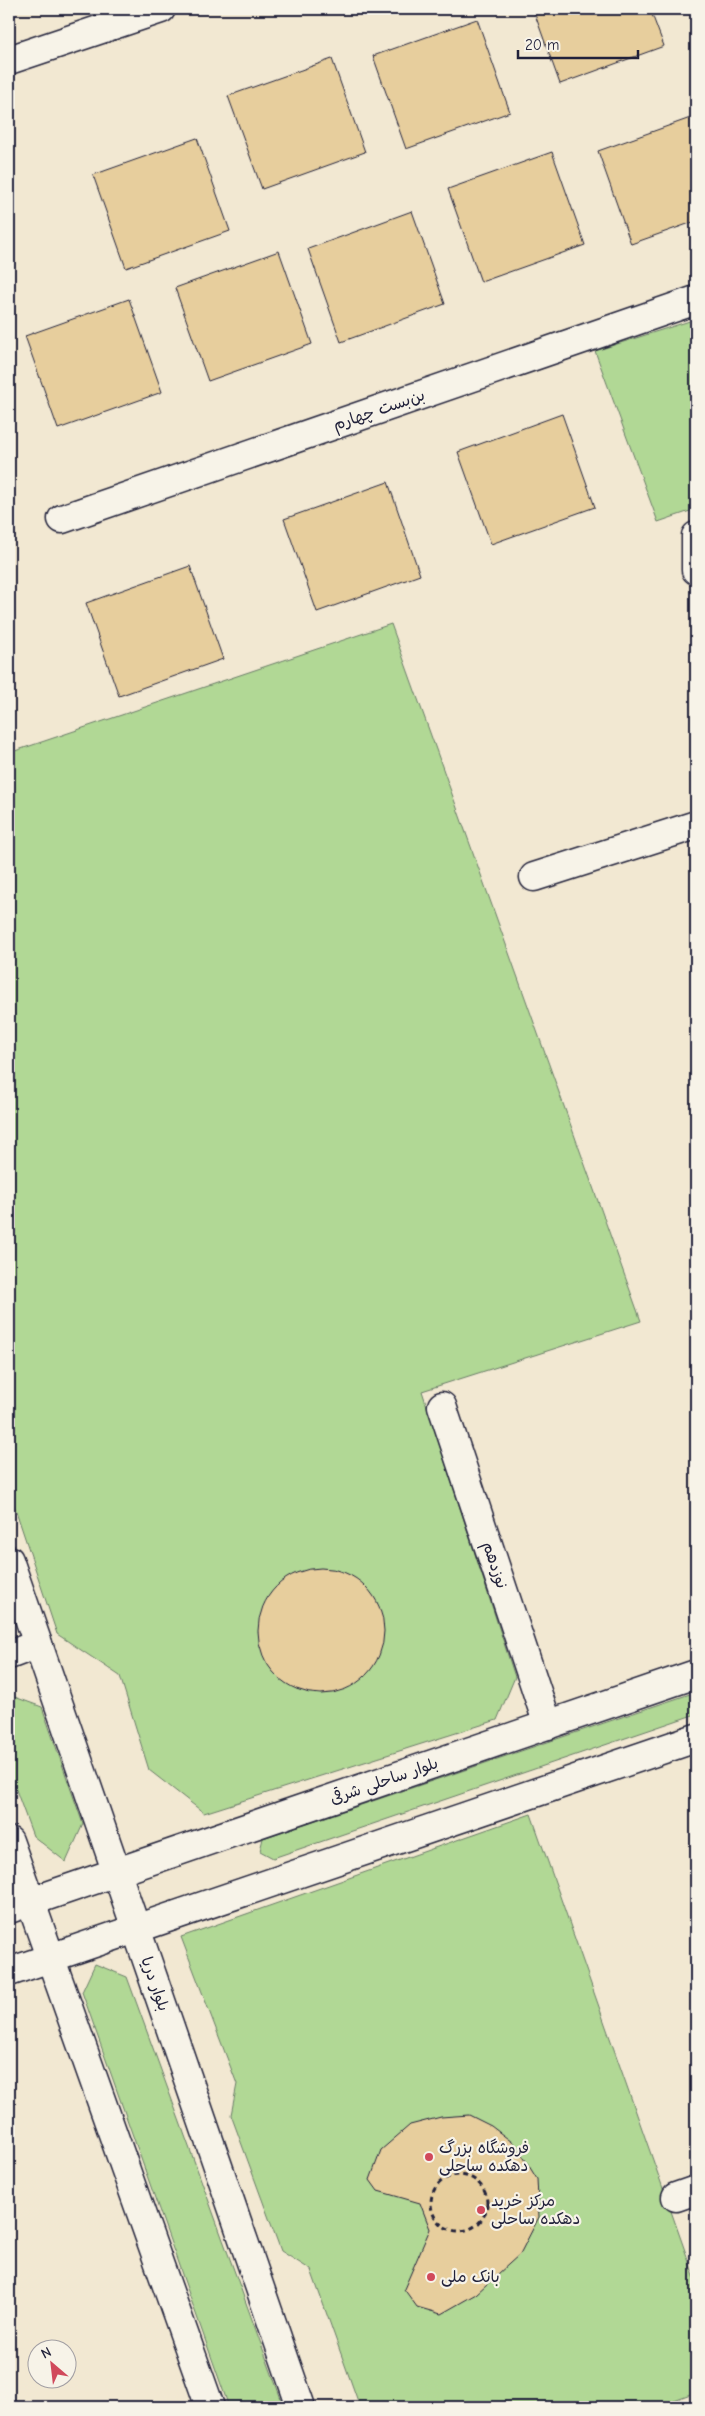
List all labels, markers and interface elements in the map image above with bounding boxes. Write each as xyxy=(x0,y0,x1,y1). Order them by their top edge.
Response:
scale bar xyxy=(518,28,638,60)
text: 20 m xyxy=(525,36,559,54)
street label: بن‌بست چهارم xyxy=(331,386,428,437)
street label: نوزدهم xyxy=(476,1539,511,1592)
street label: بلوار ساحلی شرقی xyxy=(327,1752,441,1809)
street label: بلوار دریا xyxy=(136,1954,173,2014)
place label: فروشگاه بزرگ دهکده ساحلی xyxy=(439,2138,529,2176)
marker: فروشگاه بزرگ دهکده ساحلی xyxy=(423,2151,435,2163)
place label: مرکز خرید دهکده ساحلی xyxy=(491,2192,580,2229)
marker: مرکز خرید دهکده ساحلی xyxy=(475,2204,487,2216)
place label: بانک ملی xyxy=(441,2268,500,2287)
marker: بانک ملی xyxy=(425,2271,437,2283)
north arrow xyxy=(28,2338,78,2388)
text: N xyxy=(38,2343,54,2363)

